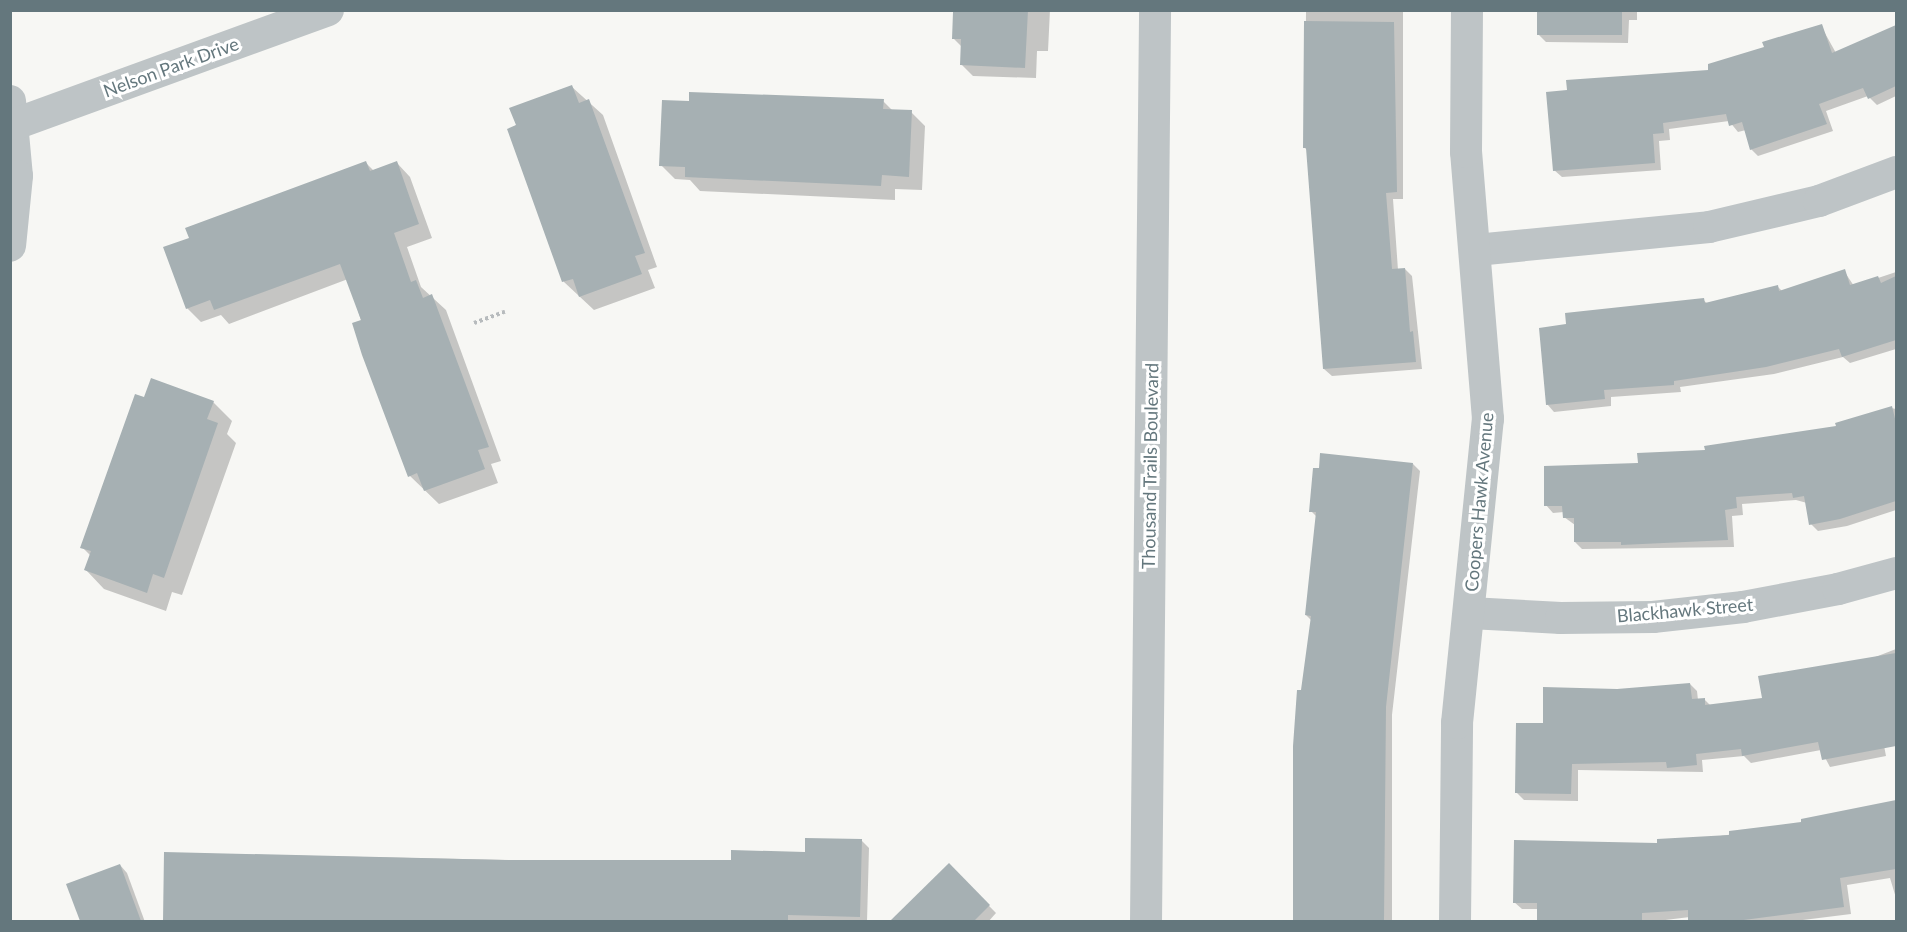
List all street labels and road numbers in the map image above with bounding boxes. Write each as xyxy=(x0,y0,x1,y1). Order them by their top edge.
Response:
street label: Nelson Park Drive xyxy=(100,32,242,102)
street label: Thousand Trails Boulevard xyxy=(1137,362,1163,570)
street label: Coopers Hawk Avenue xyxy=(1460,411,1498,593)
street label: Blackhawk Street xyxy=(1616,593,1754,627)

